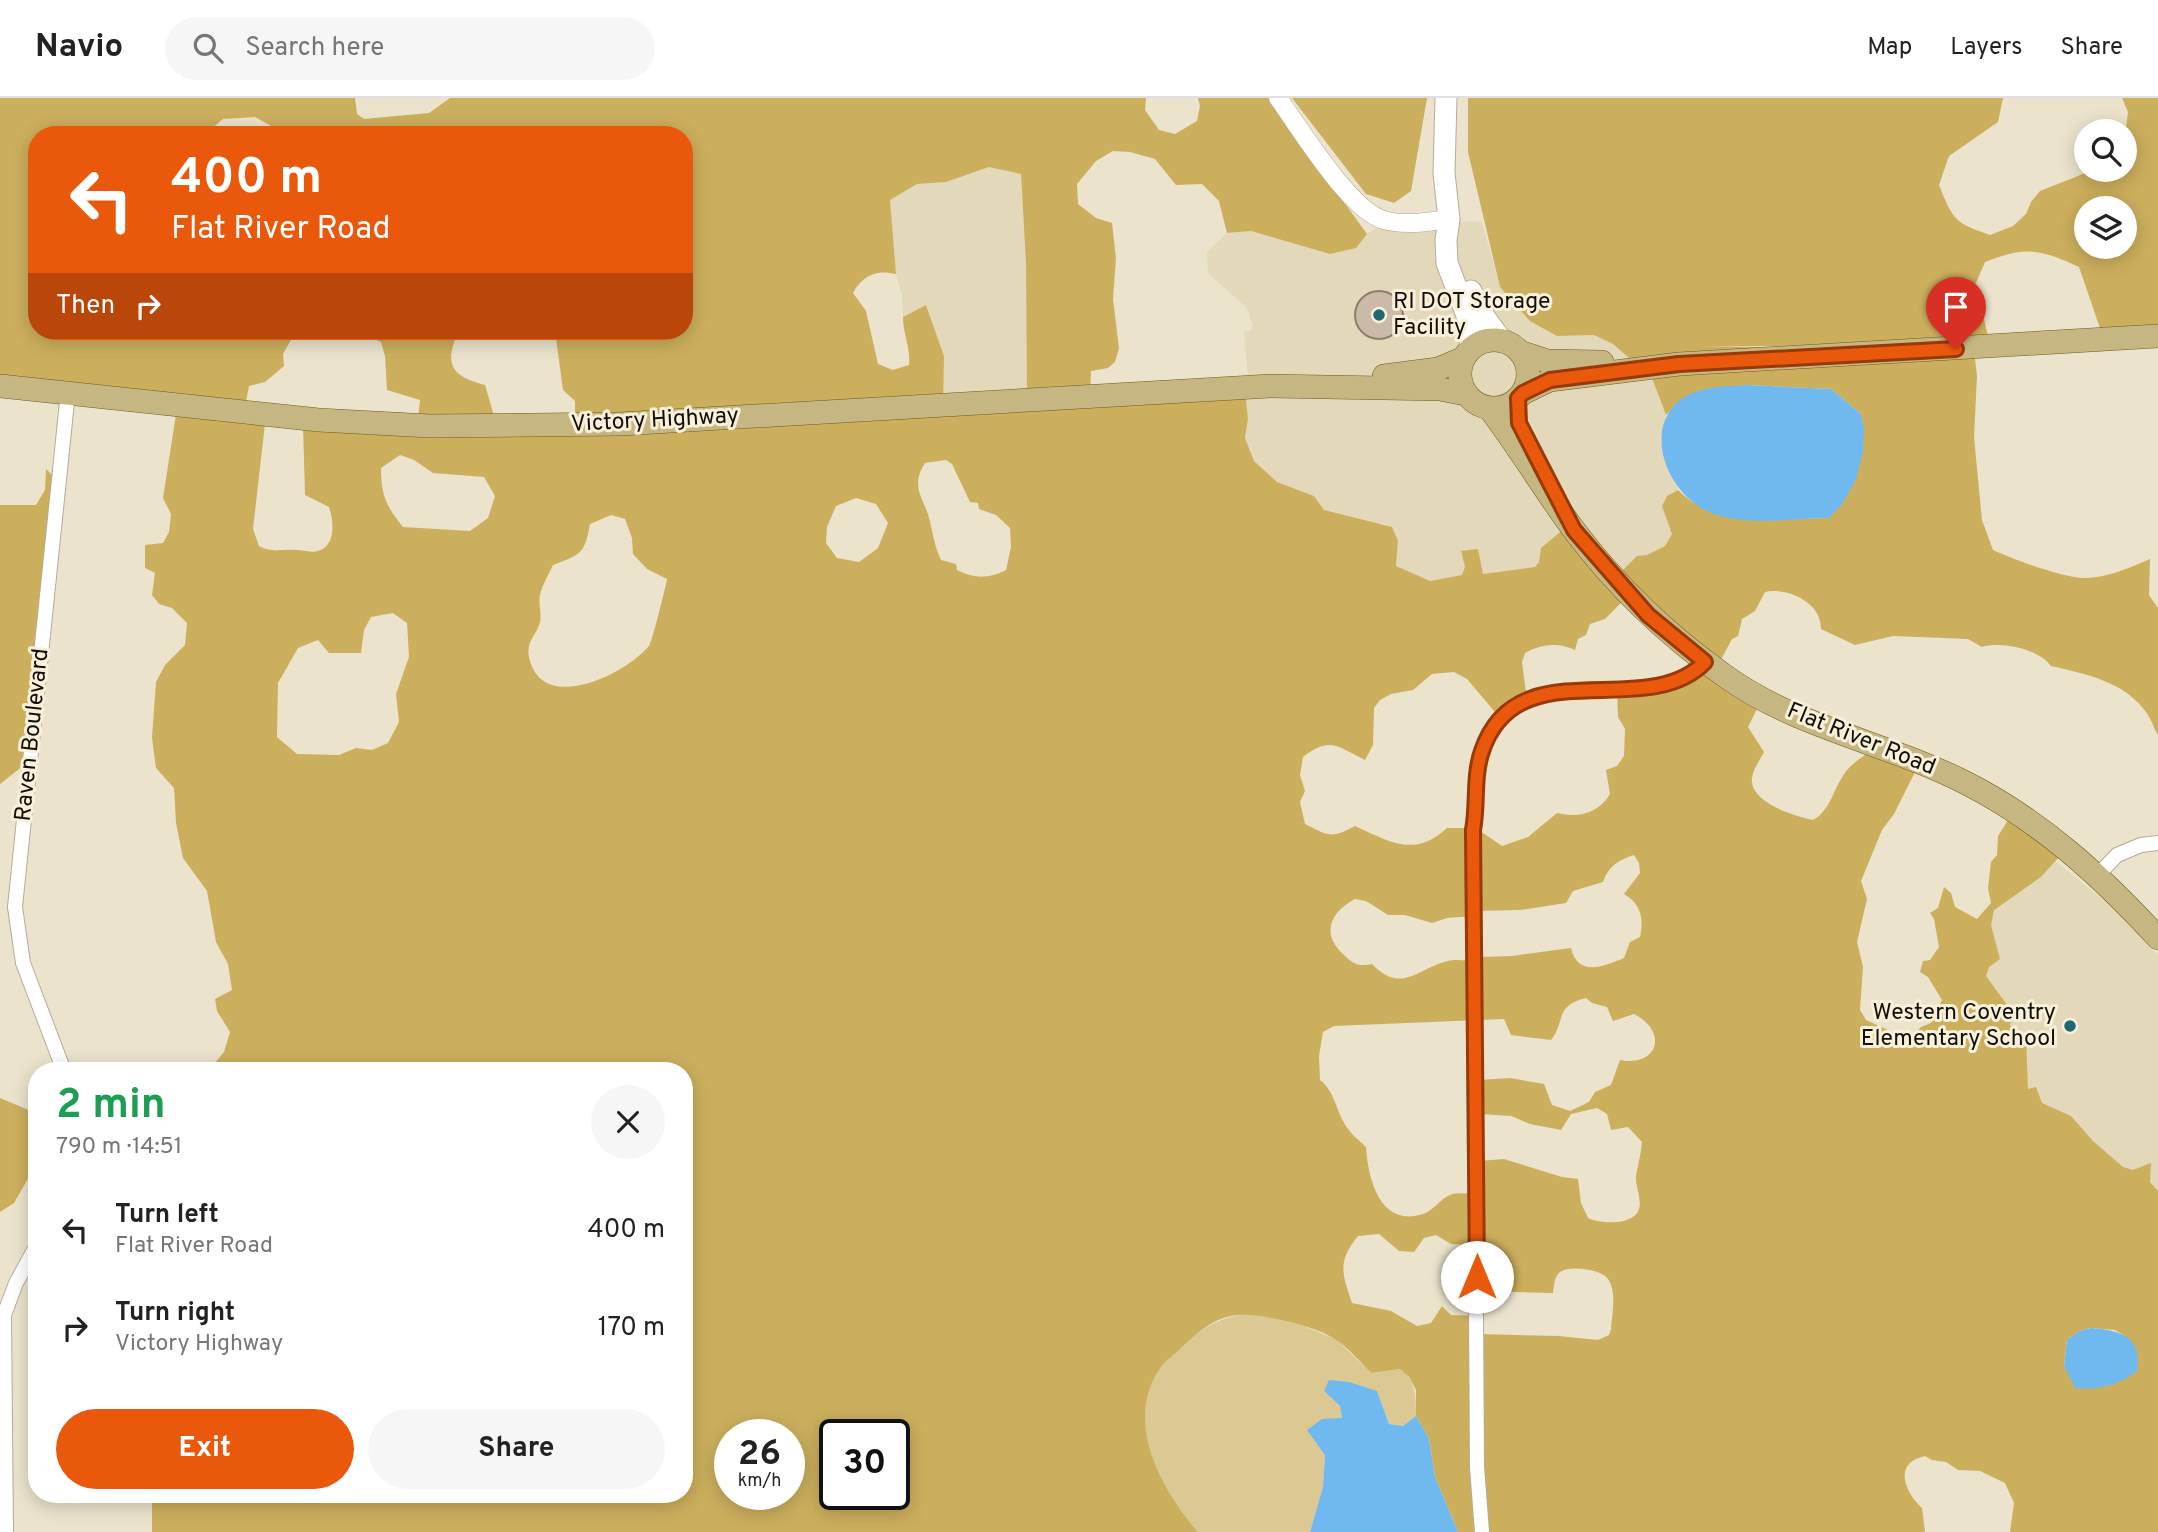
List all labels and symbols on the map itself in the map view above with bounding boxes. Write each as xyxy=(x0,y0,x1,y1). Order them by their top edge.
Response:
pin xyxy=(1926,277,1986,349)
place label: RI DOT Storage Facility xyxy=(1393,288,1550,343)
marker: RI DOT Storage Facility xyxy=(1371,307,1387,323)
street label: Victory Highway xyxy=(570,402,740,440)
street label: Raven Boulevard xyxy=(9,647,57,823)
street label: Flat River Road xyxy=(1782,697,1940,783)
place label: Western Coventry Elementary School xyxy=(1861,999,2056,1054)
marker: Western Coventry Elementary School xyxy=(2062,1018,2078,1034)
position arrow xyxy=(1440,1240,1514,1314)
speed limit sign: 30 xyxy=(819,1419,910,1510)

